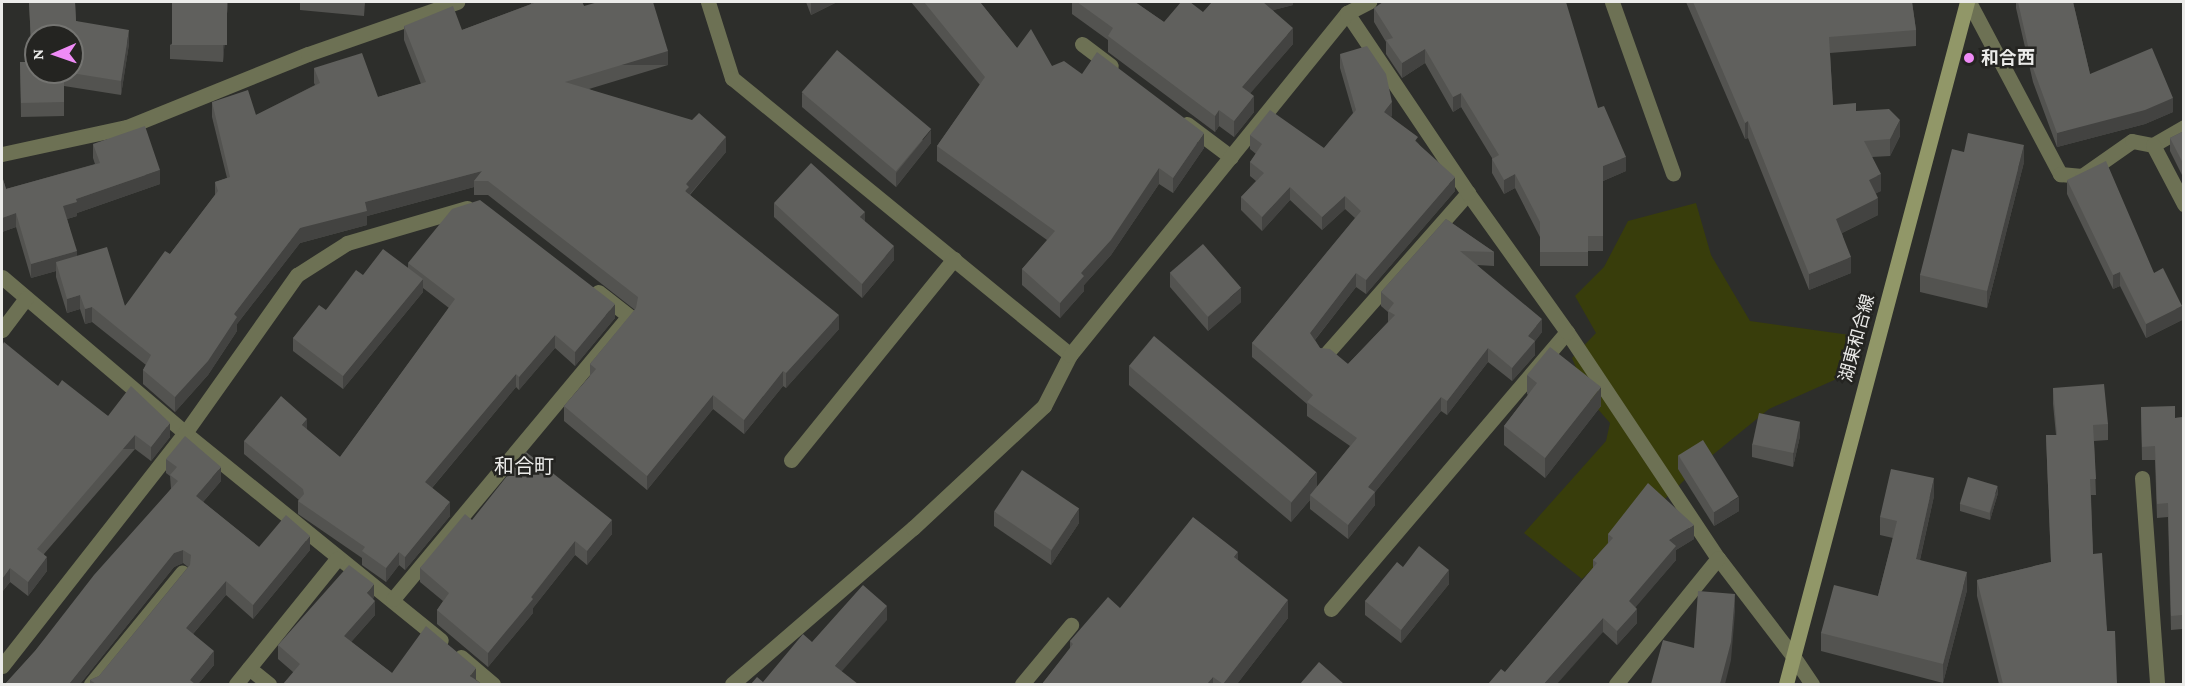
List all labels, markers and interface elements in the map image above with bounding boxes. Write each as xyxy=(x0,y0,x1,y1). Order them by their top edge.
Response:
north arrow xyxy=(24,24,84,84)
place label: 和合西 xyxy=(1981,47,2035,69)
text: N xyxy=(29,49,46,60)
marker: 和合西 xyxy=(1962,51,1976,65)
street label: 湖東和合線 xyxy=(1835,292,1879,384)
district label: 和合町 xyxy=(494,454,554,478)

